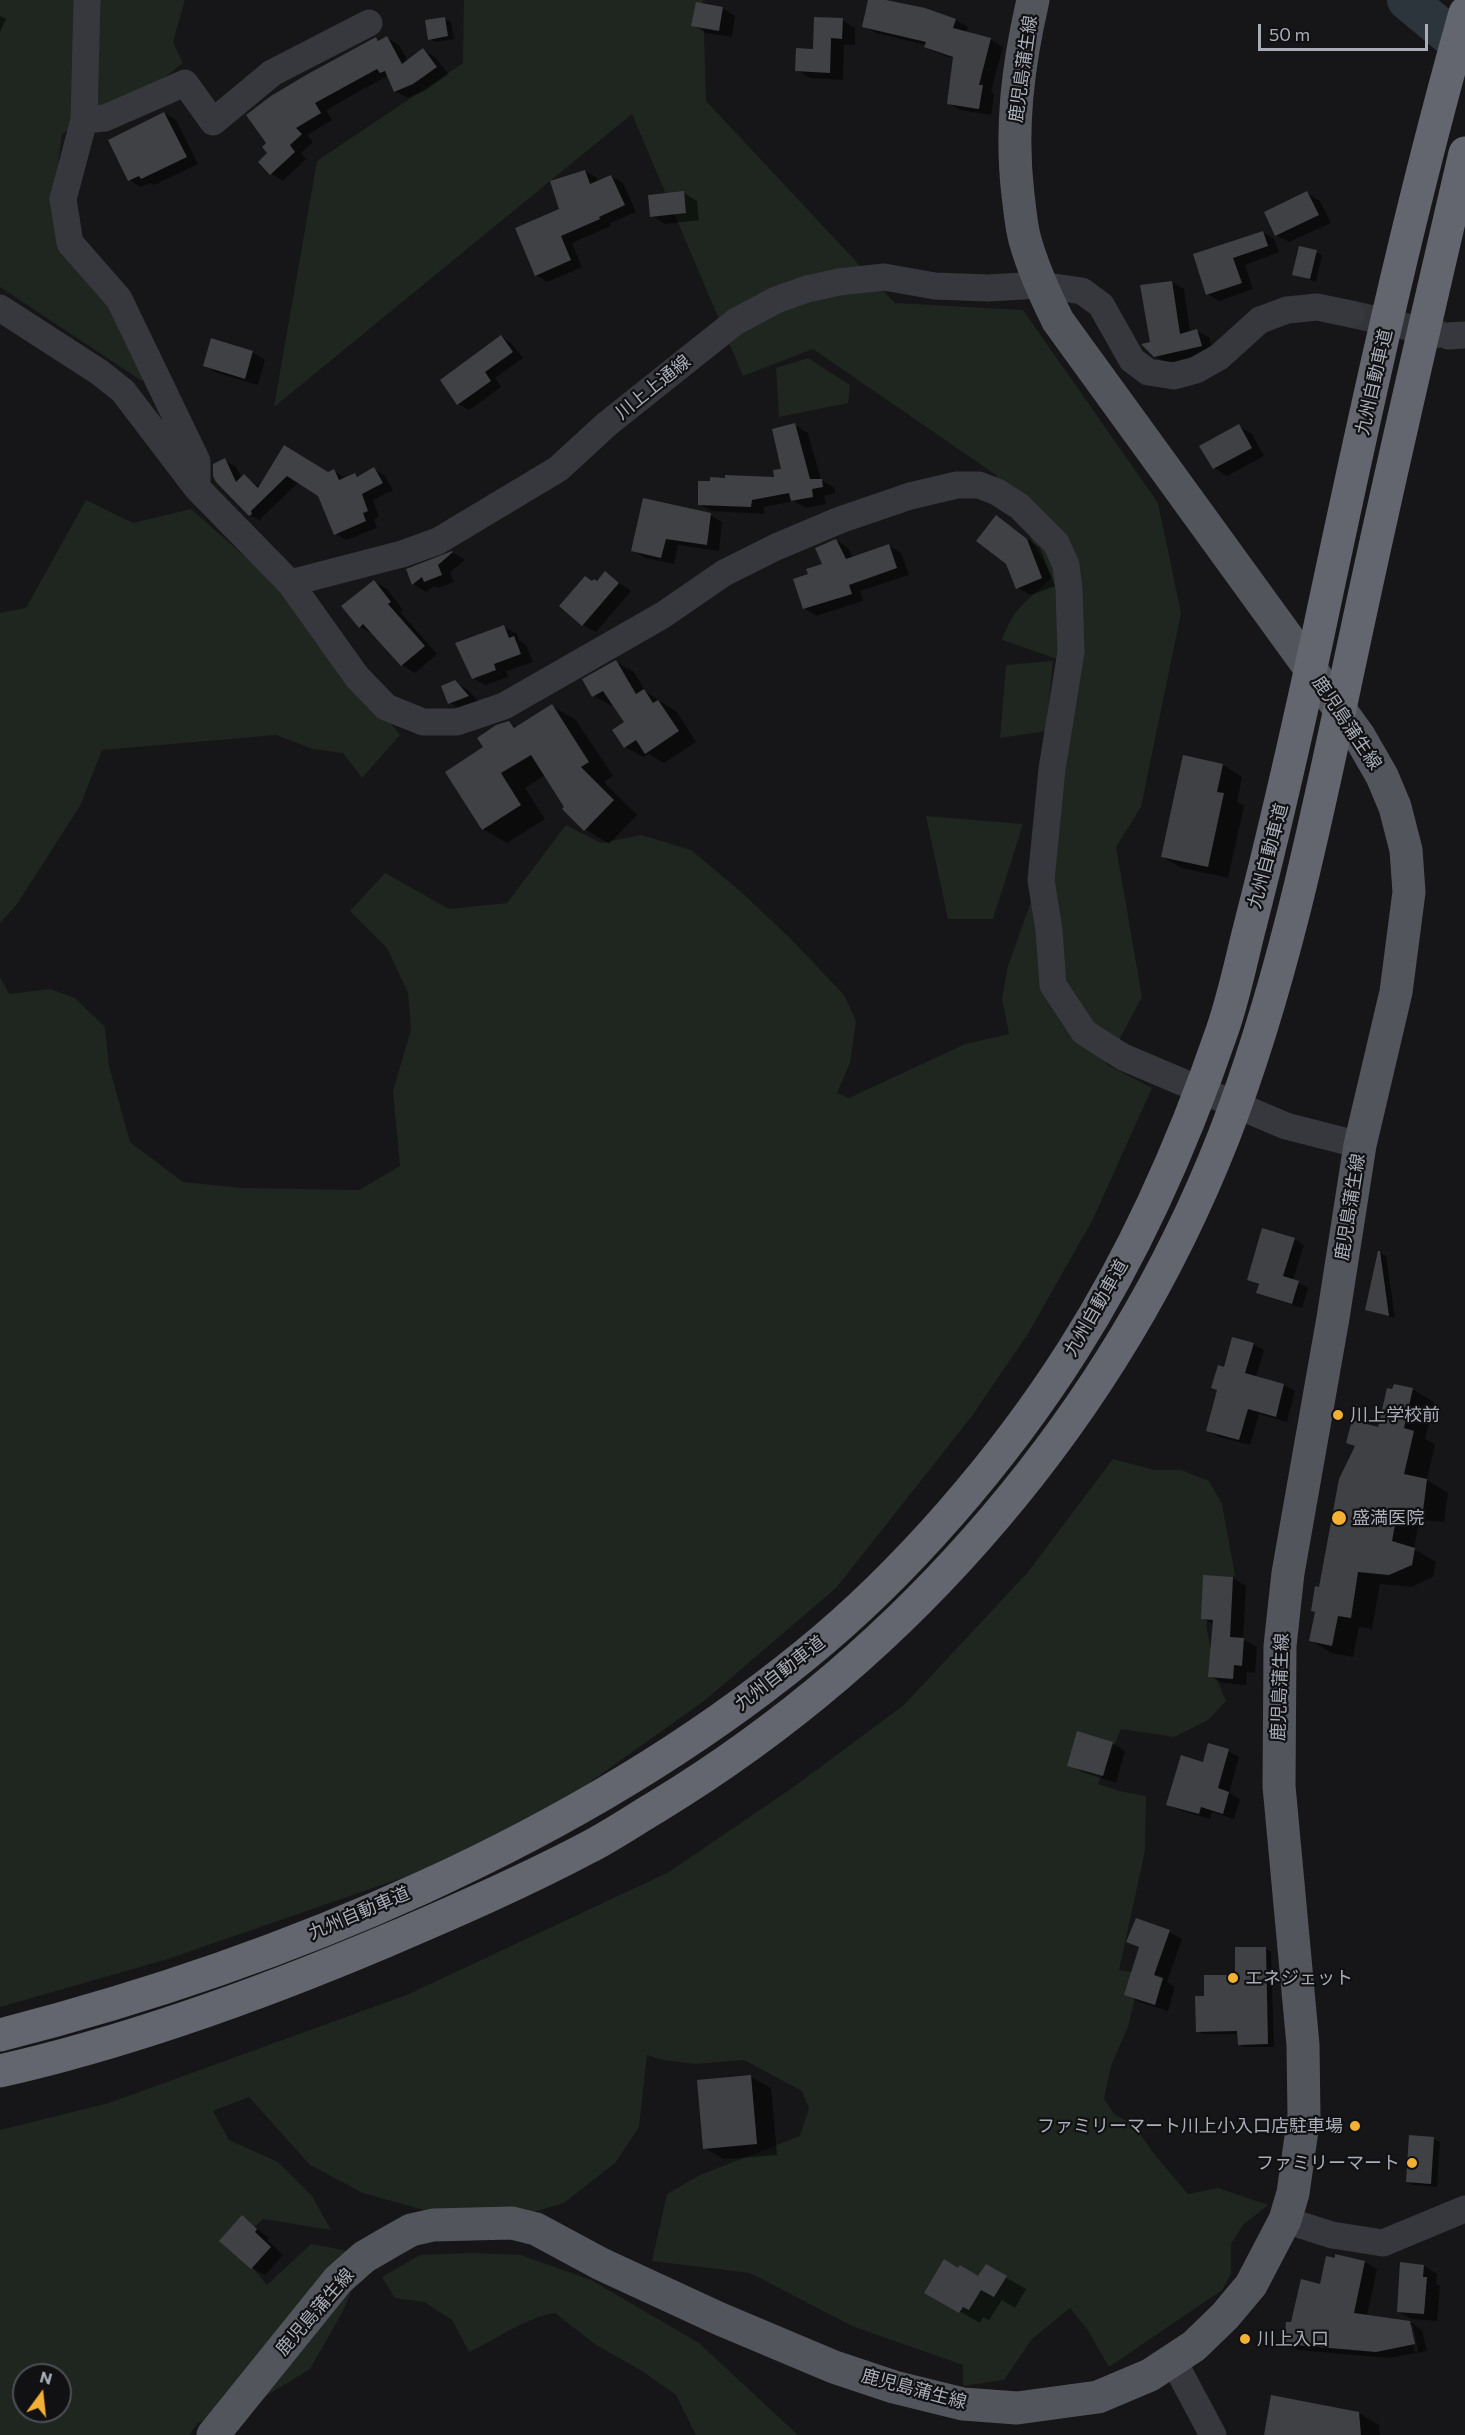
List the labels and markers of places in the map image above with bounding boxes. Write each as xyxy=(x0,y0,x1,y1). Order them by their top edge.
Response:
place label: 川上学校前 xyxy=(1350,1404,1440,1426)
marker: 川上学校前 xyxy=(1331,1408,1345,1422)
place label: 盛満医院 xyxy=(1352,1507,1424,1529)
marker: 盛満医院 xyxy=(1330,1509,1348,1527)
place label: エネジェット xyxy=(1245,1967,1353,1989)
marker: エネジェット xyxy=(1226,1971,1240,1985)
place label: ファミリーマート川上小入口店駐車場 xyxy=(1037,2115,1343,2137)
marker: ファミリーマート川上小入口店駐車場 xyxy=(1348,2119,1362,2133)
place label: ファミリーマート xyxy=(1256,2152,1400,2174)
marker: ファミリーマート xyxy=(1405,2156,1419,2170)
place label: 川上入口 xyxy=(1257,2328,1329,2350)
marker: 川上入口 xyxy=(1238,2332,1252,2346)

